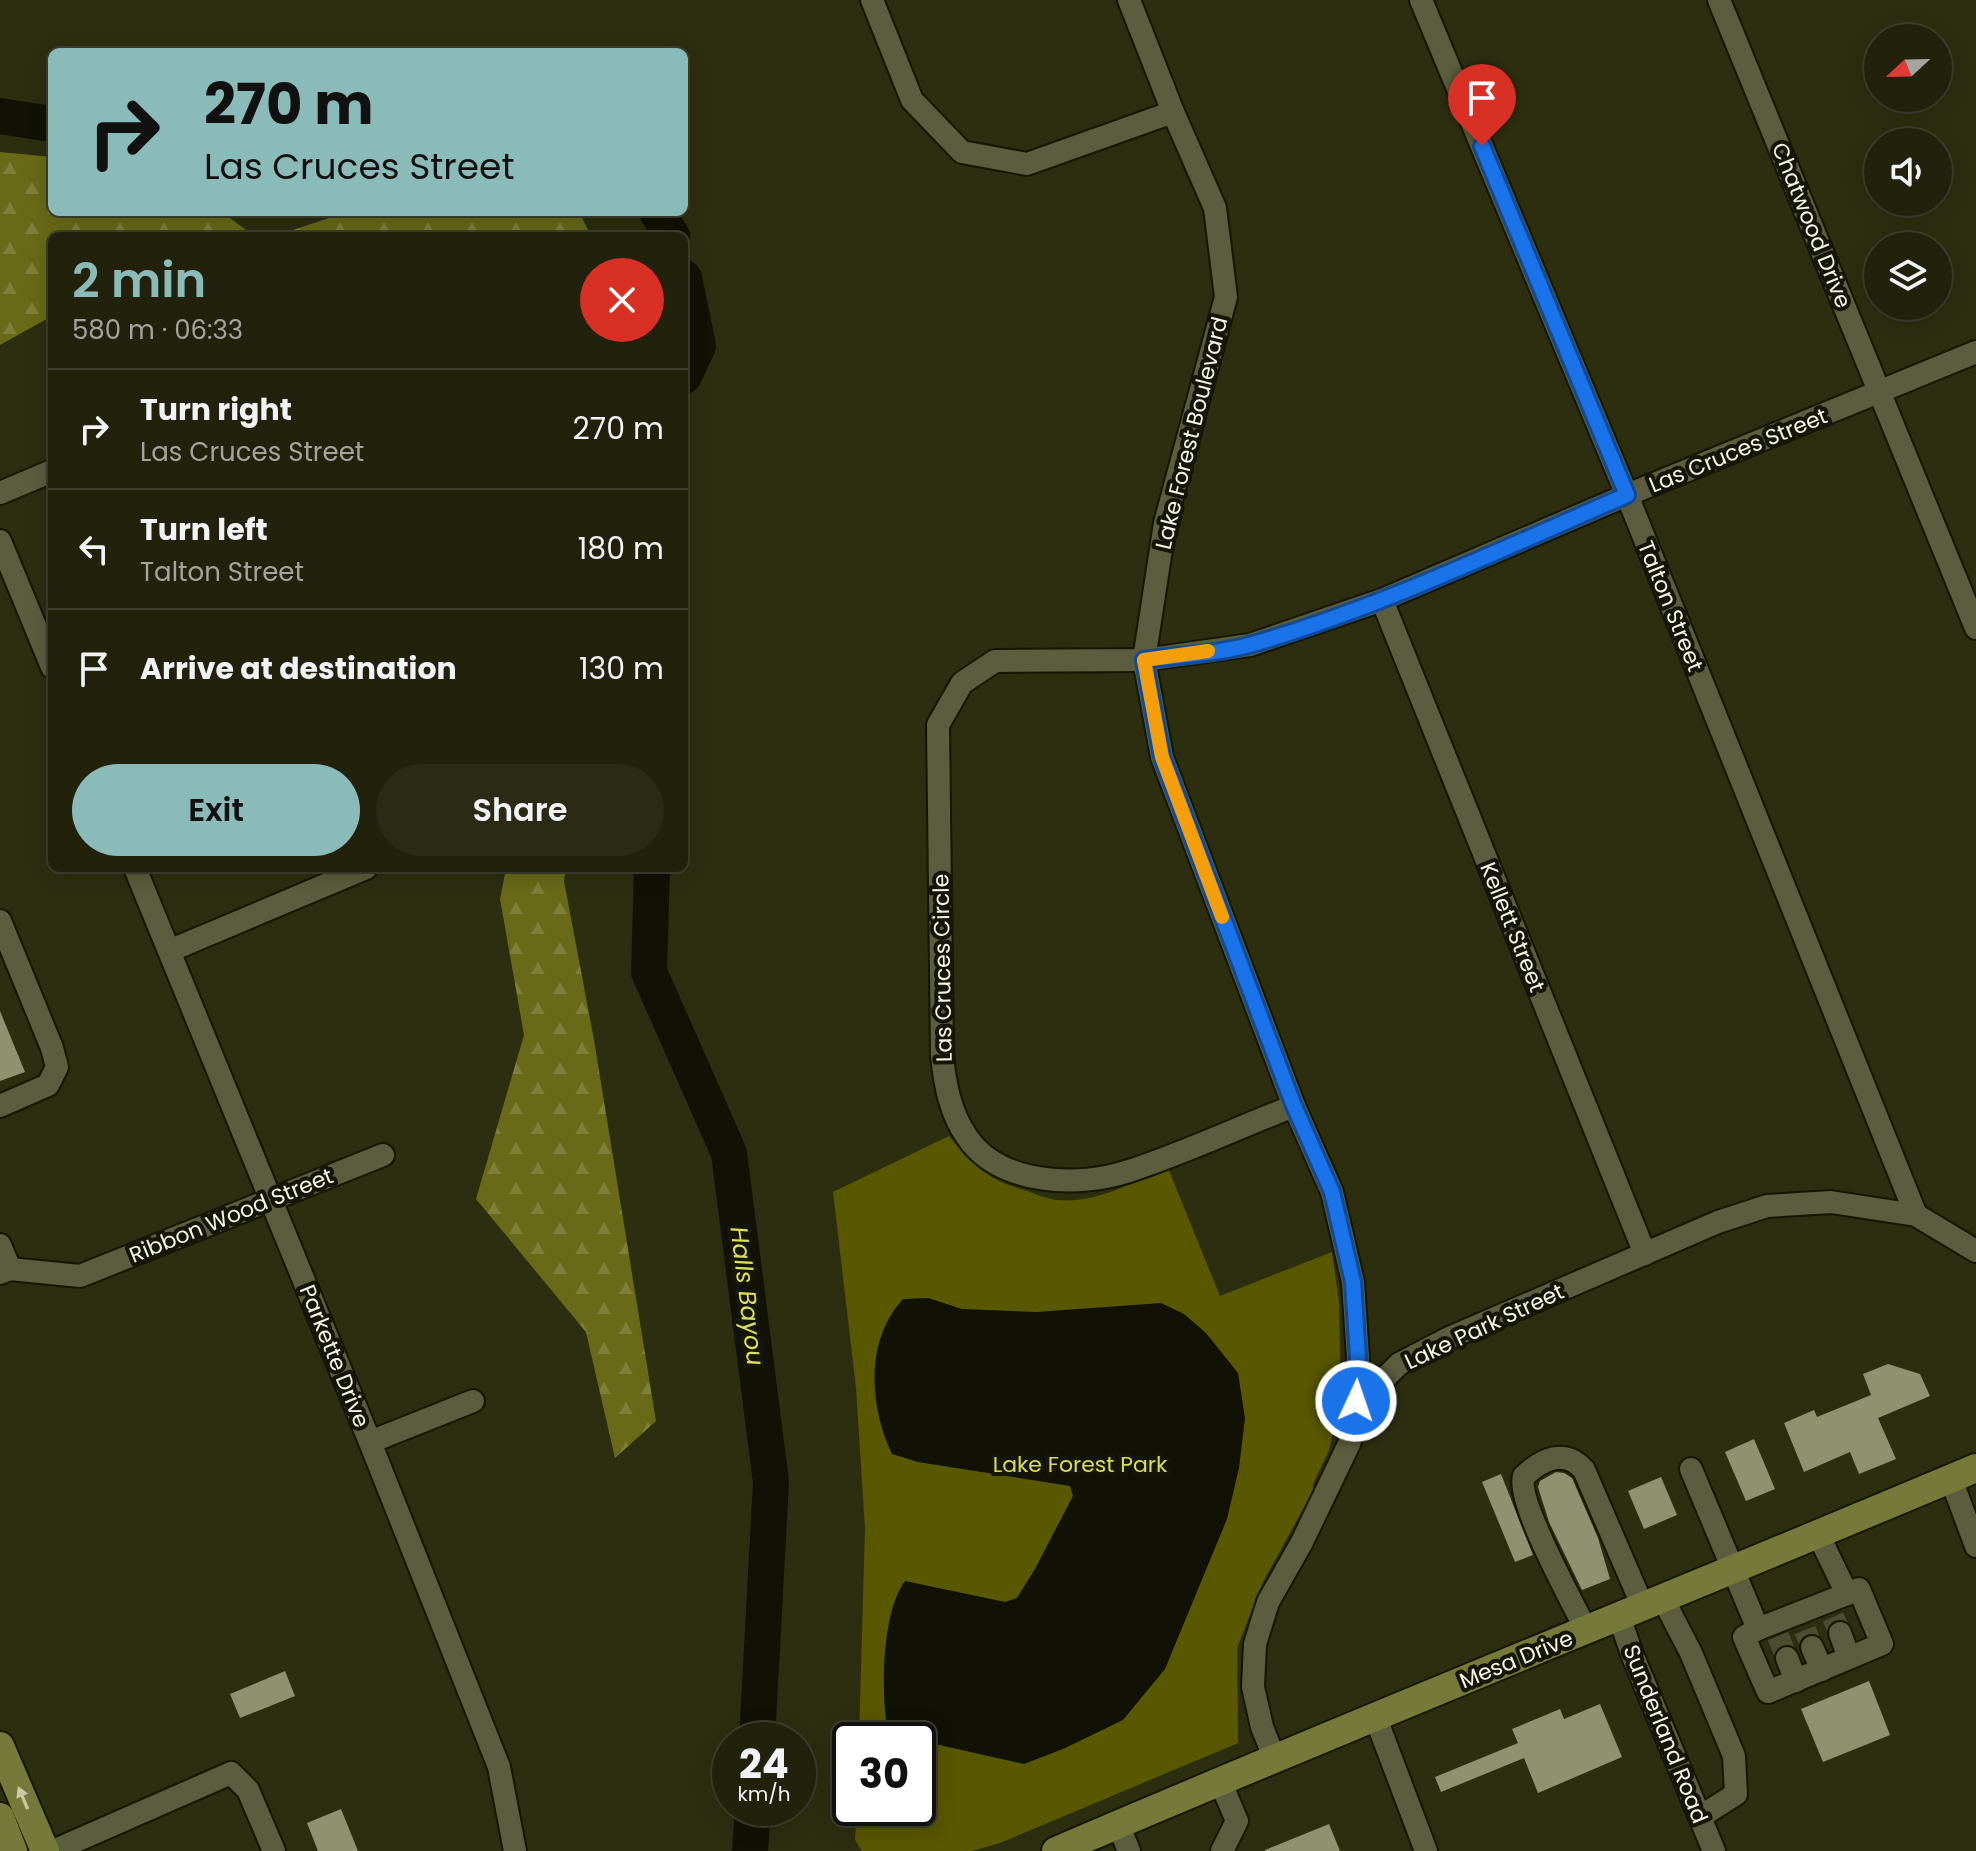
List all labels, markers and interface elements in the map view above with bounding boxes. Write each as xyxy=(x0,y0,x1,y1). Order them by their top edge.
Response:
north arrow xyxy=(1864,24,1952,112)
map controls xyxy=(1864,24,1952,320)
pin xyxy=(1448,64,1516,146)
text: 270 m xyxy=(204,65,374,144)
icon: arrive xyxy=(1460,76,1504,120)
icon: right xyxy=(72,80,176,184)
button: sound xyxy=(1864,128,1952,216)
street label: Chatwood Drive xyxy=(1764,138,1859,313)
text: Las Cruces Street xyxy=(204,141,515,192)
button: layers xyxy=(1864,232,1952,320)
text: 2 min xyxy=(72,247,206,314)
button: close xyxy=(580,258,664,342)
text: 580 m · 06:33 xyxy=(72,312,243,348)
street label: Lake Forest Boulevard xyxy=(1148,314,1235,553)
text: Turn right xyxy=(140,388,292,431)
street label: Las Cruces Street xyxy=(1644,401,1832,500)
icon: right xyxy=(72,407,116,451)
text: 270 m xyxy=(573,407,664,450)
text: Las Cruces Street xyxy=(140,434,364,470)
text: Turn left xyxy=(140,508,268,551)
icon: left xyxy=(72,527,116,571)
text: 180 m xyxy=(578,527,664,570)
street label: Talton Street xyxy=(1630,536,1711,676)
text: Talton Street xyxy=(140,554,304,590)
icon: arrive xyxy=(72,647,116,691)
text: Arrive at destination xyxy=(140,647,457,690)
text: 130 m xyxy=(579,647,664,690)
button: Exit xyxy=(72,764,360,856)
button: Share xyxy=(376,764,664,856)
street label: Kellett Street xyxy=(1472,858,1553,997)
street label: Las Cruces Circle xyxy=(925,874,960,1062)
street label: Ribbon Wood Street xyxy=(125,1160,338,1271)
water label: Halls Bayou xyxy=(723,1225,772,1367)
street label: Lake Park Street xyxy=(1399,1276,1569,1377)
street label: Parkette Drive xyxy=(292,1280,377,1432)
position arrow xyxy=(1314,1359,1398,1443)
park label: Lake Forest Park xyxy=(993,1449,1168,1480)
street label: Mesa Drive xyxy=(1455,1623,1578,1696)
street label: Sunderland Road xyxy=(1616,1640,1716,1828)
speed limit sign: 30 xyxy=(832,1722,936,1826)
text: 24 xyxy=(739,1736,789,1792)
text: km/h xyxy=(737,1780,791,1808)
one-way arrow xyxy=(16,1786,29,1810)

